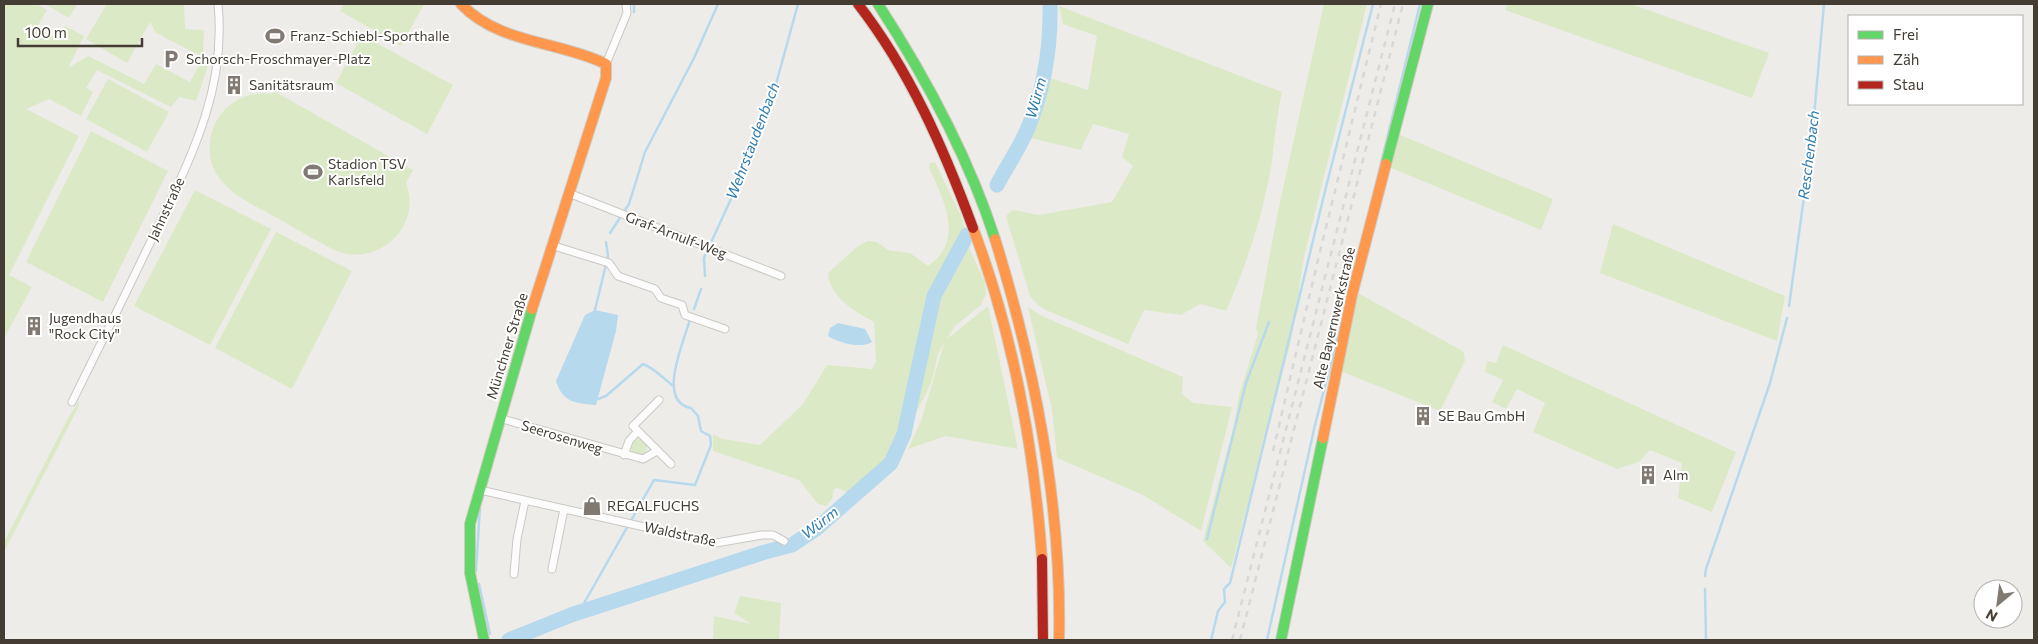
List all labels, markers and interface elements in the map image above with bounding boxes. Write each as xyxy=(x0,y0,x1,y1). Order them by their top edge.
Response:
scale bar xyxy=(18,15,141,47)
legend xyxy=(1848,15,2023,105)
text: 100 m xyxy=(25,23,67,41)
sports icon: Franz-Schiebl-Sporthalle xyxy=(264,25,286,47)
text: Frei xyxy=(1893,25,1919,43)
place label: Franz-Schiebl-Sporthalle xyxy=(290,27,449,44)
parking icon: Schorsch-Froschmayer-Platz xyxy=(160,48,182,70)
place label: Schorsch-Froschmayer-Platz xyxy=(186,50,370,67)
text: Zäh xyxy=(1893,50,1919,68)
building icon: Sanitätsraum xyxy=(223,74,245,96)
water label: Würm xyxy=(1021,75,1049,120)
text: Stau xyxy=(1893,75,1924,93)
place label: Sanitätsraum xyxy=(249,76,334,93)
water label: Wehrstaudenbach xyxy=(721,80,783,202)
water label: Reschenbach xyxy=(1794,109,1822,200)
place label: Stadion TSV Karlsfeld xyxy=(328,155,407,188)
sports icon: Stadion TSV Karlsfeld xyxy=(302,161,324,183)
street label: Jahnstraße xyxy=(143,174,188,243)
street label: Graf-Arnulf-Weg xyxy=(623,207,730,262)
street label: Alte Bayernwerkstraße xyxy=(1309,245,1358,391)
street label: Münchner Straße xyxy=(482,291,531,401)
place label: Jugendhaus "Rock City" xyxy=(49,309,121,342)
building icon: Jugendhaus "Rock City" xyxy=(23,315,45,337)
building icon: SE Bau GmbH xyxy=(1412,405,1434,427)
place label: SE Bau GmbH xyxy=(1438,407,1525,424)
street label: Seerosenweg xyxy=(519,416,605,457)
building icon: Alm xyxy=(1637,464,1659,486)
place label: Alm xyxy=(1663,466,1688,483)
shop icon: REGALFUCHS xyxy=(581,495,603,517)
place label: REGALFUCHS xyxy=(607,497,699,514)
water label: Würm xyxy=(797,502,841,542)
street label: Waldstraße xyxy=(643,518,718,549)
north arrow xyxy=(1973,579,2023,629)
text: N xyxy=(1983,606,2000,626)

